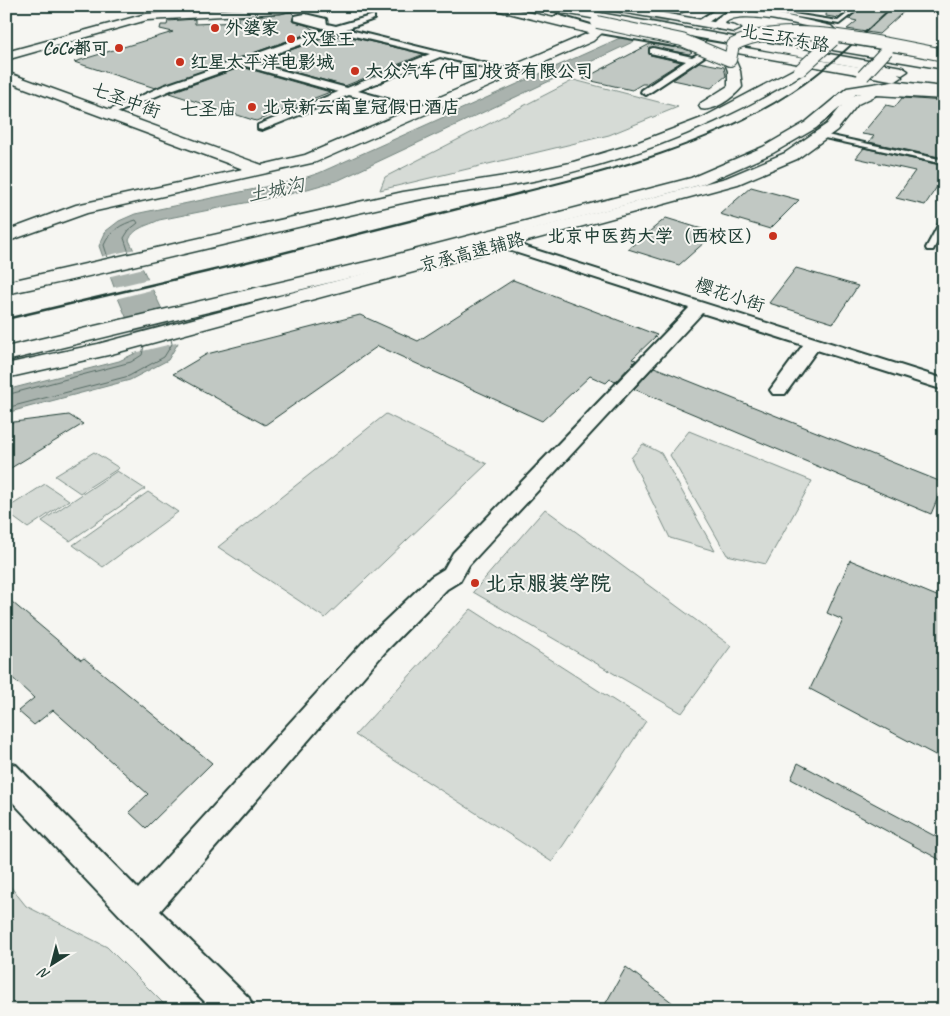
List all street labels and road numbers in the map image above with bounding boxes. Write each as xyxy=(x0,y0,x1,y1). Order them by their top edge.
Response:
street label: 北三环东路 xyxy=(739,19,831,57)
street label: 七圣中街 xyxy=(88,77,164,123)
street label: 京承高速辅路 xyxy=(417,227,527,277)
street label: 樱花小街 xyxy=(692,273,768,317)

